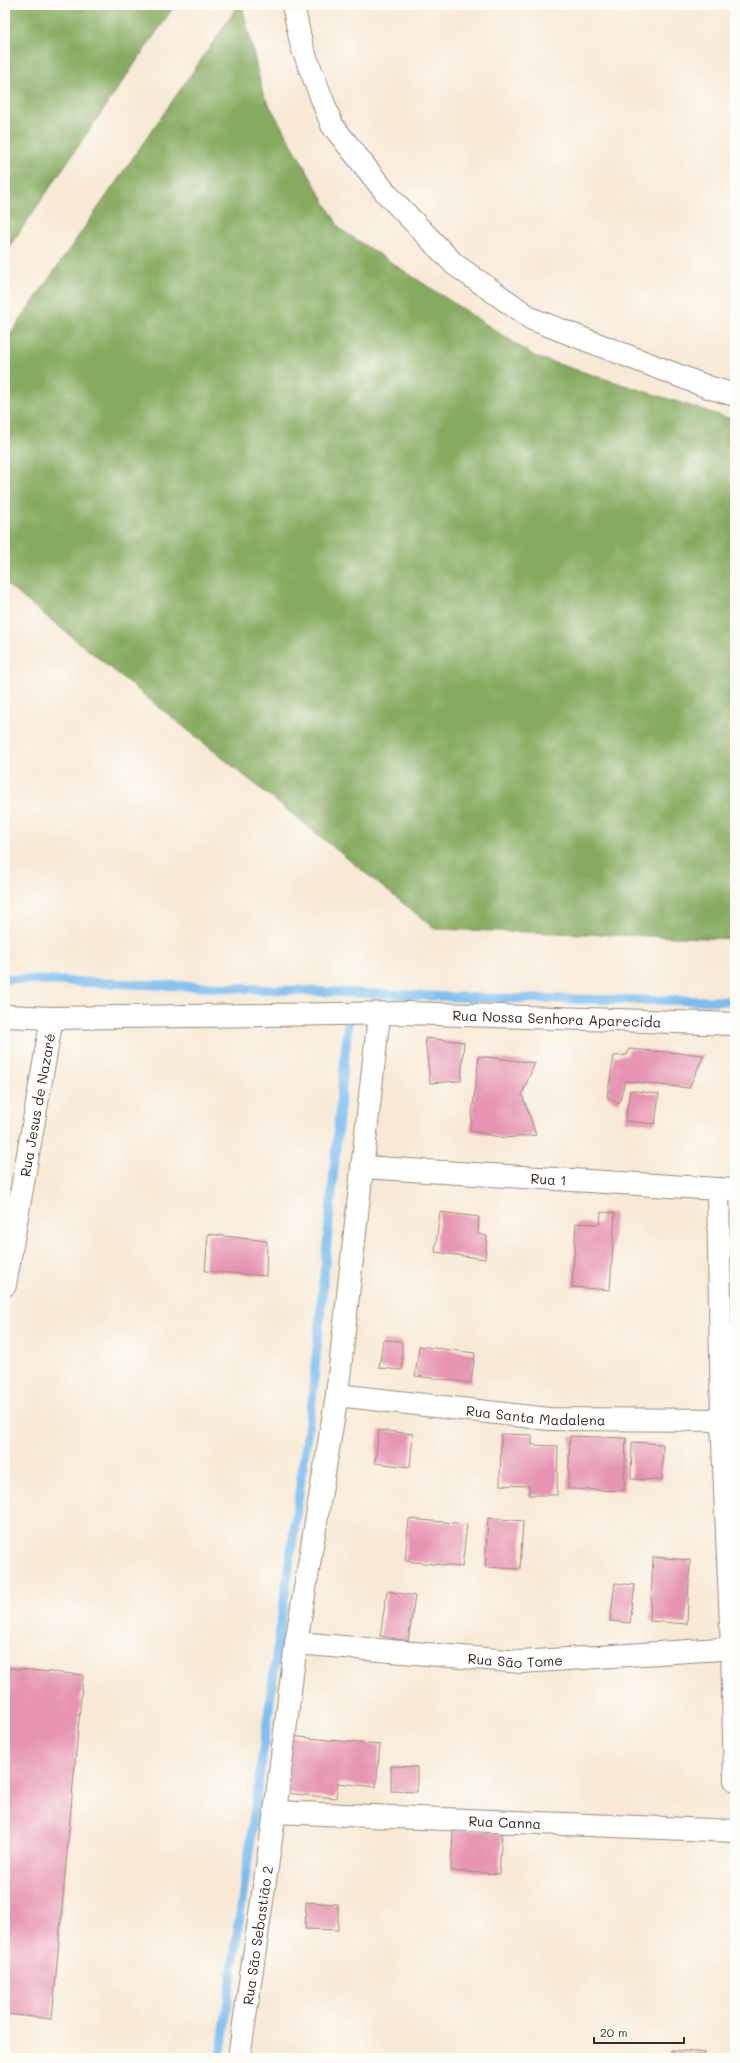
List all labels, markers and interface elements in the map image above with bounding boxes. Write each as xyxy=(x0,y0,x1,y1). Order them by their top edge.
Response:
street label: Rua Nossa Senhora Aparecida xyxy=(452,1005,662,1031)
street label: Rua Jesus de Nazaré xyxy=(15,1032,59,1178)
street label: Rua 1 xyxy=(530,1168,567,1189)
street label: Rua Santa Madalena xyxy=(465,1400,606,1429)
street label: Rua São Tome xyxy=(467,1648,563,1672)
street label: Rua Canna xyxy=(468,1810,542,1832)
street label: Rua São Sebastião 2 xyxy=(237,1865,277,2006)
scale bar xyxy=(594,2019,684,2045)
text: 20 m xyxy=(600,2024,628,2040)

